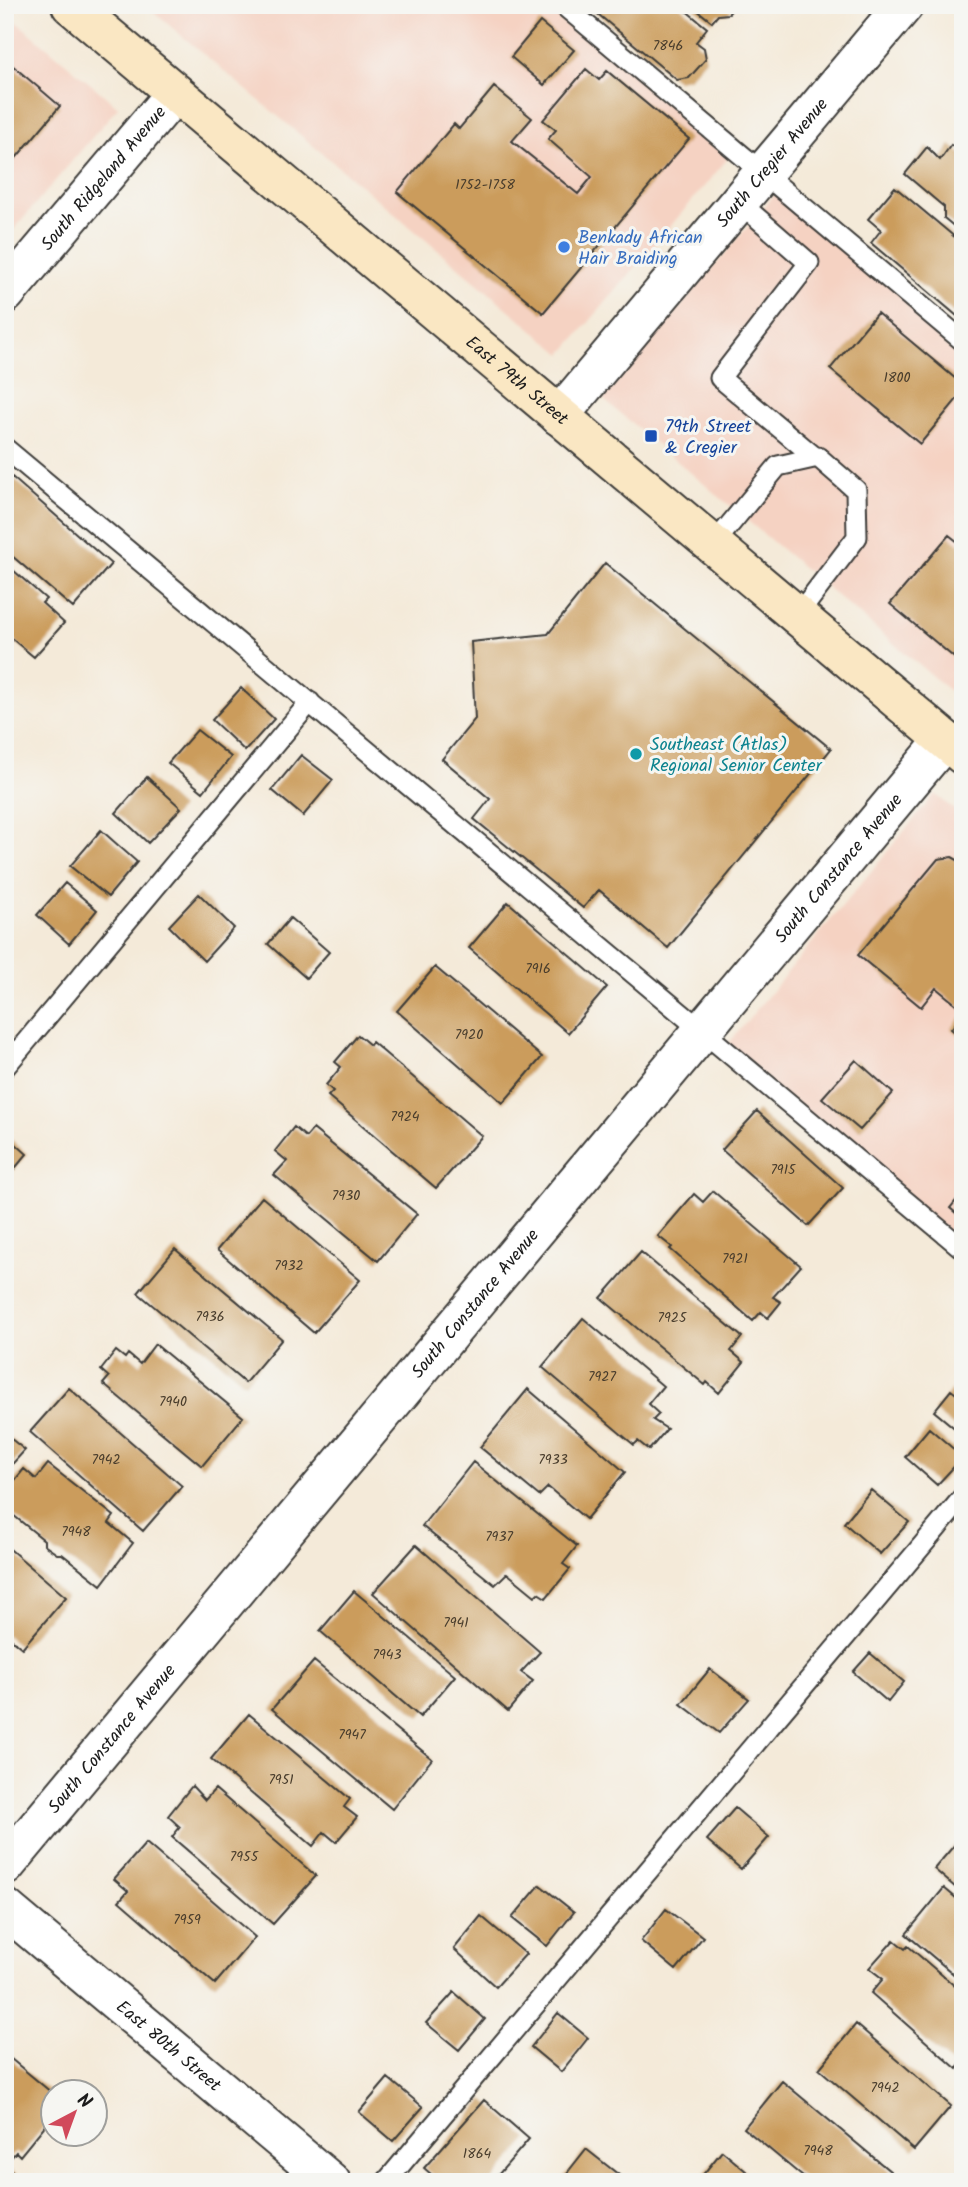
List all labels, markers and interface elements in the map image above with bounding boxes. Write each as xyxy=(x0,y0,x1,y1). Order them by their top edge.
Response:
house number: 7846 xyxy=(653,35,683,57)
street label: South Cregier Avenue xyxy=(710,92,836,235)
street label: South Ridgeland Avenue xyxy=(34,100,174,258)
house number: 1752-1758 xyxy=(455,174,515,196)
place label: Benkady African Hair Braiding xyxy=(578,224,703,274)
marker: Benkady African Hair Braiding xyxy=(556,239,572,255)
street label: East 79th Street xyxy=(458,329,575,434)
house number: 1800 xyxy=(884,367,910,389)
place label: 79th Street & Cregier xyxy=(665,413,753,463)
marker: 79th Street & Cregier xyxy=(643,428,659,444)
place label: Southeast (Atlas) Regional Senior Center xyxy=(650,731,823,781)
marker: Southeast (Atlas) Regional Senior Center xyxy=(628,746,644,762)
street label: South Constance Avenue xyxy=(768,788,911,950)
house number: 7916 xyxy=(525,958,551,980)
house number: 7920 xyxy=(455,1024,483,1046)
house number: 7924 xyxy=(390,1106,420,1128)
house number: 7915 xyxy=(770,1159,797,1181)
house number: 7930 xyxy=(332,1185,360,1207)
street label: South Constance Avenue xyxy=(405,1223,547,1386)
house number: 7921 xyxy=(722,1248,748,1270)
house number: 7932 xyxy=(274,1255,304,1277)
house number: 7936 xyxy=(195,1306,225,1328)
house number: 7925 xyxy=(658,1307,688,1329)
house number: 7927 xyxy=(588,1366,616,1388)
house number: 7940 xyxy=(159,1391,187,1413)
house number: 7942 xyxy=(91,1449,121,1471)
house number: 7933 xyxy=(538,1449,568,1471)
house number: 7948 xyxy=(61,1521,91,1543)
house number: 7937 xyxy=(485,1526,513,1548)
house number: 7941 xyxy=(443,1612,469,1634)
house number: 7943 xyxy=(373,1644,402,1666)
street label: South Constance Avenue xyxy=(41,1658,184,1821)
house number: 7947 xyxy=(338,1724,366,1746)
house number: 7951 xyxy=(268,1769,294,1791)
house number: 7955 xyxy=(230,1846,260,1868)
house number: 7959 xyxy=(173,1909,201,1931)
street label: East 80th Street xyxy=(109,1994,228,2100)
house number: 7942 xyxy=(870,2077,900,2099)
north arrow xyxy=(38,2078,108,2148)
text: N xyxy=(69,2086,98,2117)
house number: 7948 xyxy=(803,2140,833,2162)
house number: 1864 xyxy=(463,2143,491,2165)

